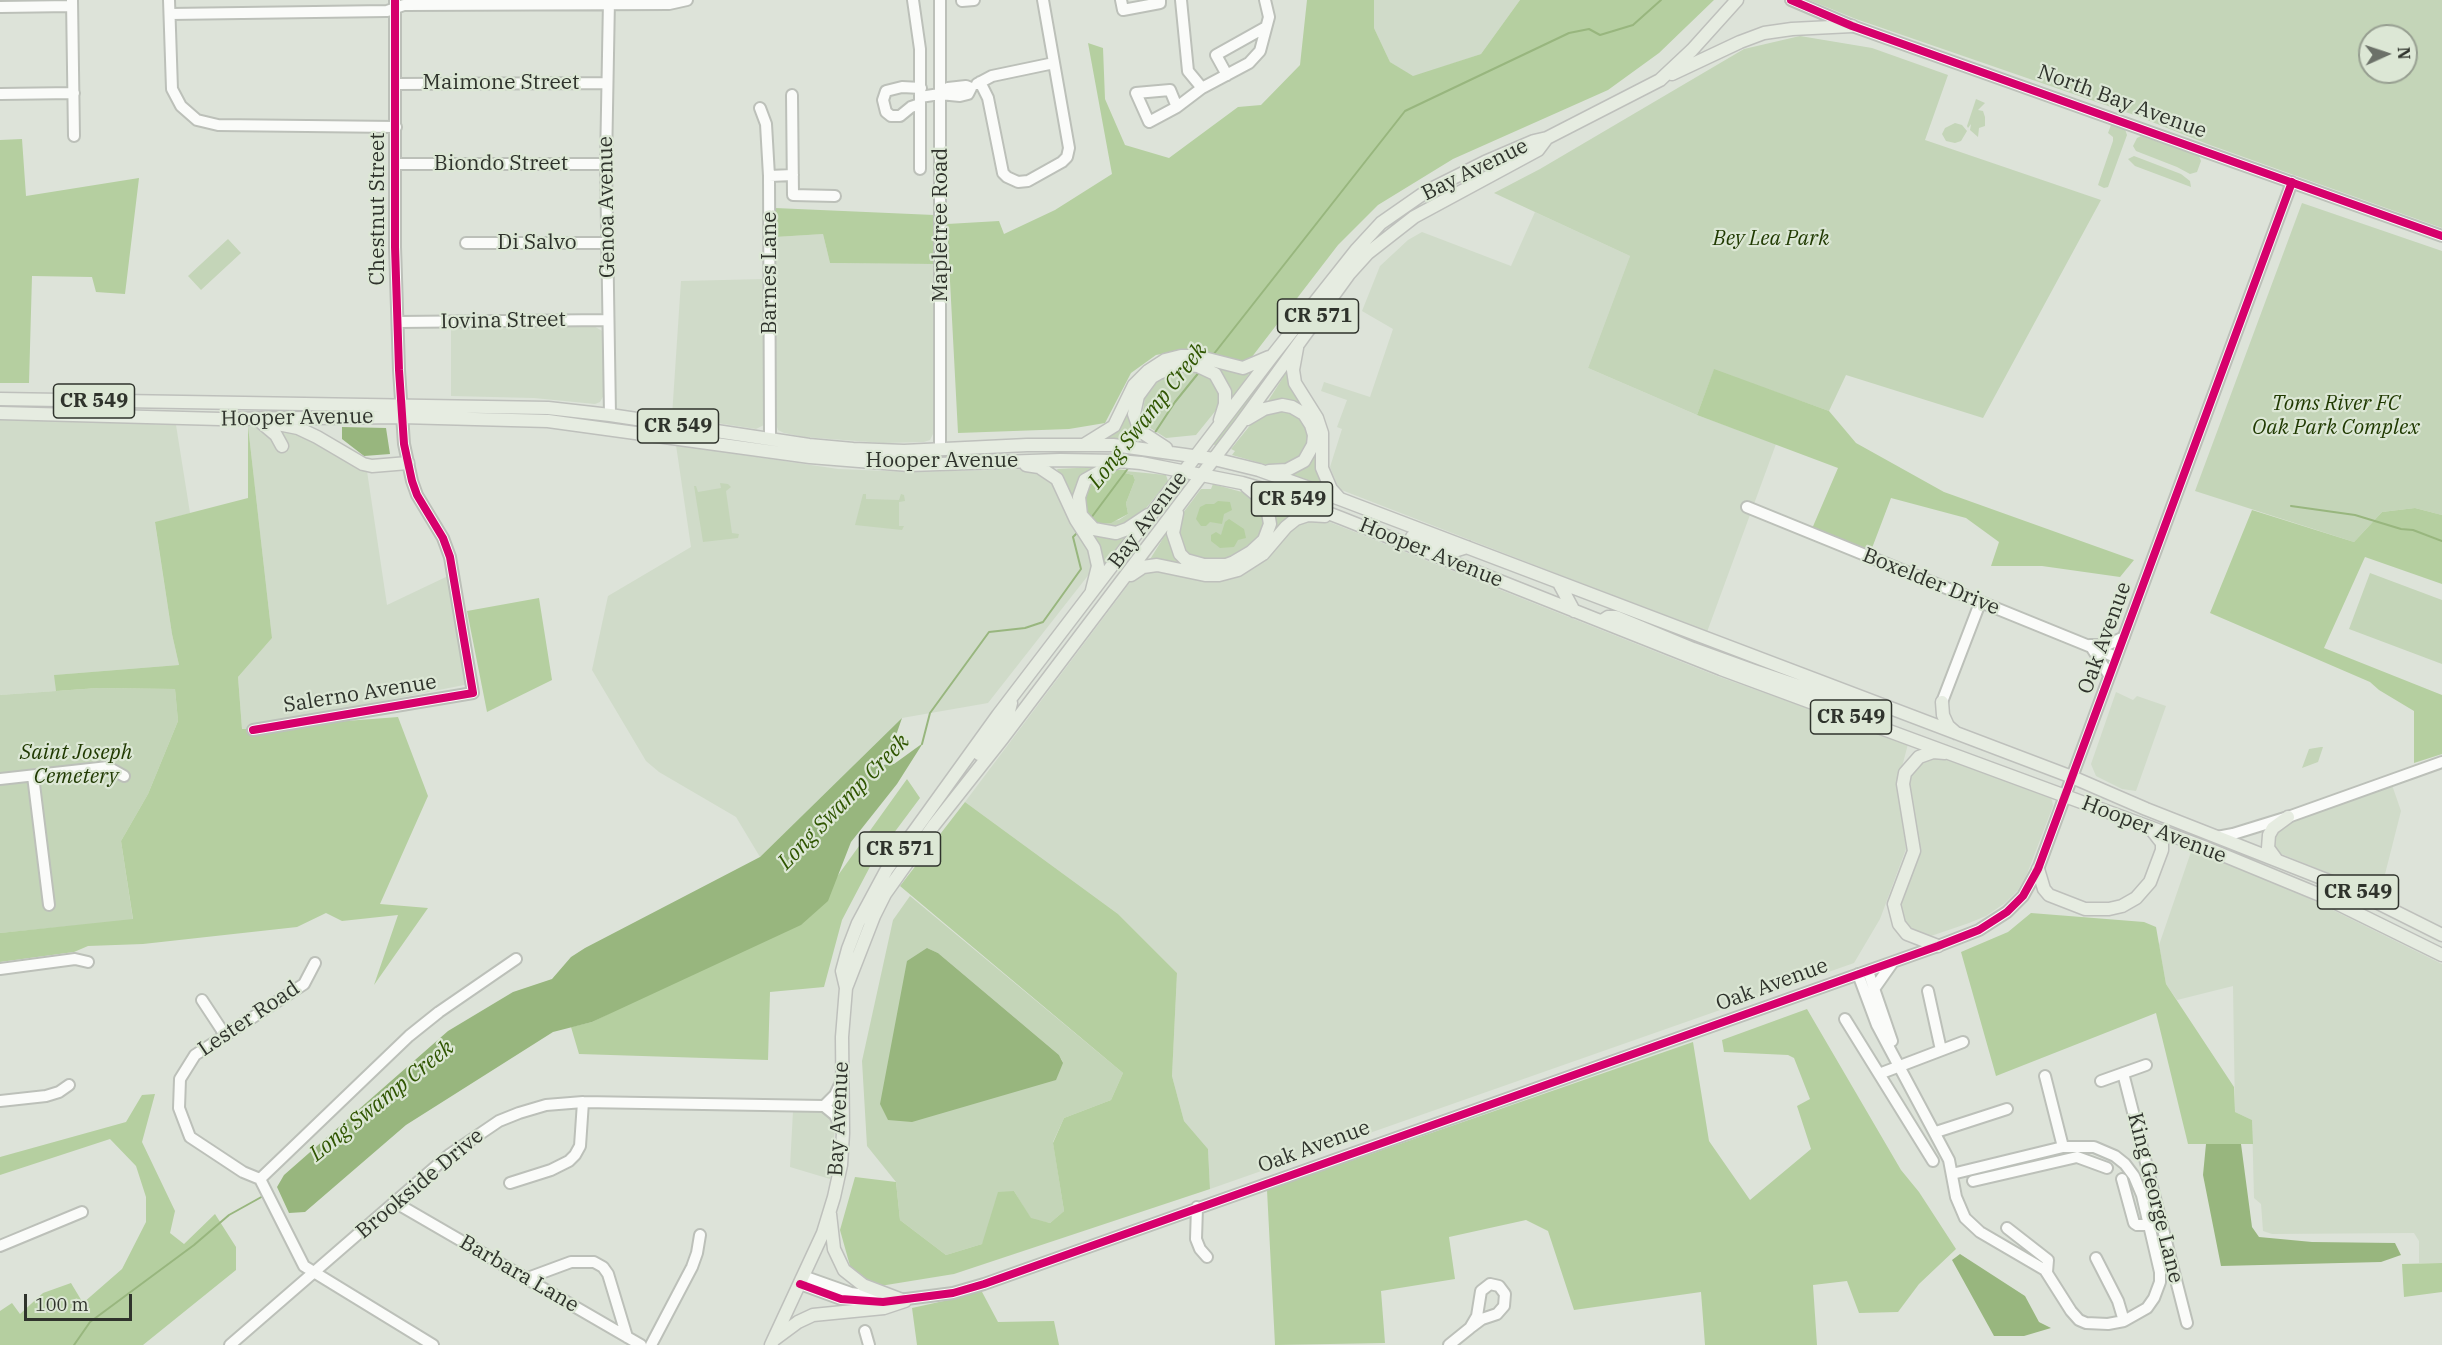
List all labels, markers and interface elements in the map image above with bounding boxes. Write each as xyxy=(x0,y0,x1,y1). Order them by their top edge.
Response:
north arrow xyxy=(2358,24,2418,84)
text: N xyxy=(2394,46,2414,60)
street label: North Bay Avenue xyxy=(2034,60,2210,144)
street label: Maimone Street xyxy=(423,70,579,96)
street label: Chestnut Street xyxy=(365,132,391,286)
street label: Bay Avenue xyxy=(1418,133,1532,207)
street label: Genoa Avenue xyxy=(593,136,621,278)
street label: Mapletree Road xyxy=(928,148,954,302)
street label: Biondo Street xyxy=(434,151,568,177)
street label: Barnes Lane xyxy=(757,211,783,335)
park label: Bey Lea Park xyxy=(1713,226,1829,252)
street label: Di Salvo xyxy=(497,230,577,256)
road number: CR 571 xyxy=(1278,299,1358,333)
street label: Iovina Street xyxy=(440,307,566,335)
water label: Long Swamp Creek xyxy=(1083,338,1213,494)
road number: CR 549 xyxy=(54,384,134,418)
park label: Toms River FC Oak Park Complex xyxy=(2252,391,2420,441)
street label: Hooper Avenue xyxy=(220,404,374,432)
road number: CR 549 xyxy=(638,409,718,443)
street label: Hooper Avenue xyxy=(866,448,1018,474)
street label: Bay Avenue xyxy=(1103,466,1193,574)
road number: CR 549 xyxy=(1252,482,1332,516)
street label: Hooper Avenue xyxy=(1355,513,1507,593)
street label: Boxelder Drive xyxy=(1859,543,2003,621)
street label: Oak Avenue xyxy=(2073,579,2137,697)
street label: Salerno Avenue xyxy=(282,669,438,719)
road number: CR 549 xyxy=(1810,700,1892,734)
water label: Long Swamp Creek xyxy=(773,729,915,875)
park label: Saint Joseph Cemetery xyxy=(20,740,132,790)
street label: Hooper Avenue xyxy=(2078,791,2230,869)
road number: CR 571 xyxy=(860,832,940,866)
road number: CR 549 xyxy=(2318,875,2398,909)
street label: Oak Avenue xyxy=(1713,953,1831,1017)
street label: Lester Road xyxy=(194,976,304,1062)
water label: Long Swamp Creek xyxy=(305,1035,459,1167)
street label: Bay Avenue xyxy=(823,1061,855,1177)
street label: King George Lane xyxy=(2122,1110,2188,1286)
street label: Oak Avenue xyxy=(1255,1115,1373,1179)
street label: Brookside Drive xyxy=(351,1123,489,1245)
street label: Barbara Lane xyxy=(455,1230,583,1318)
scale bar xyxy=(27,1282,135,1320)
text: 100 m xyxy=(35,1293,89,1316)

